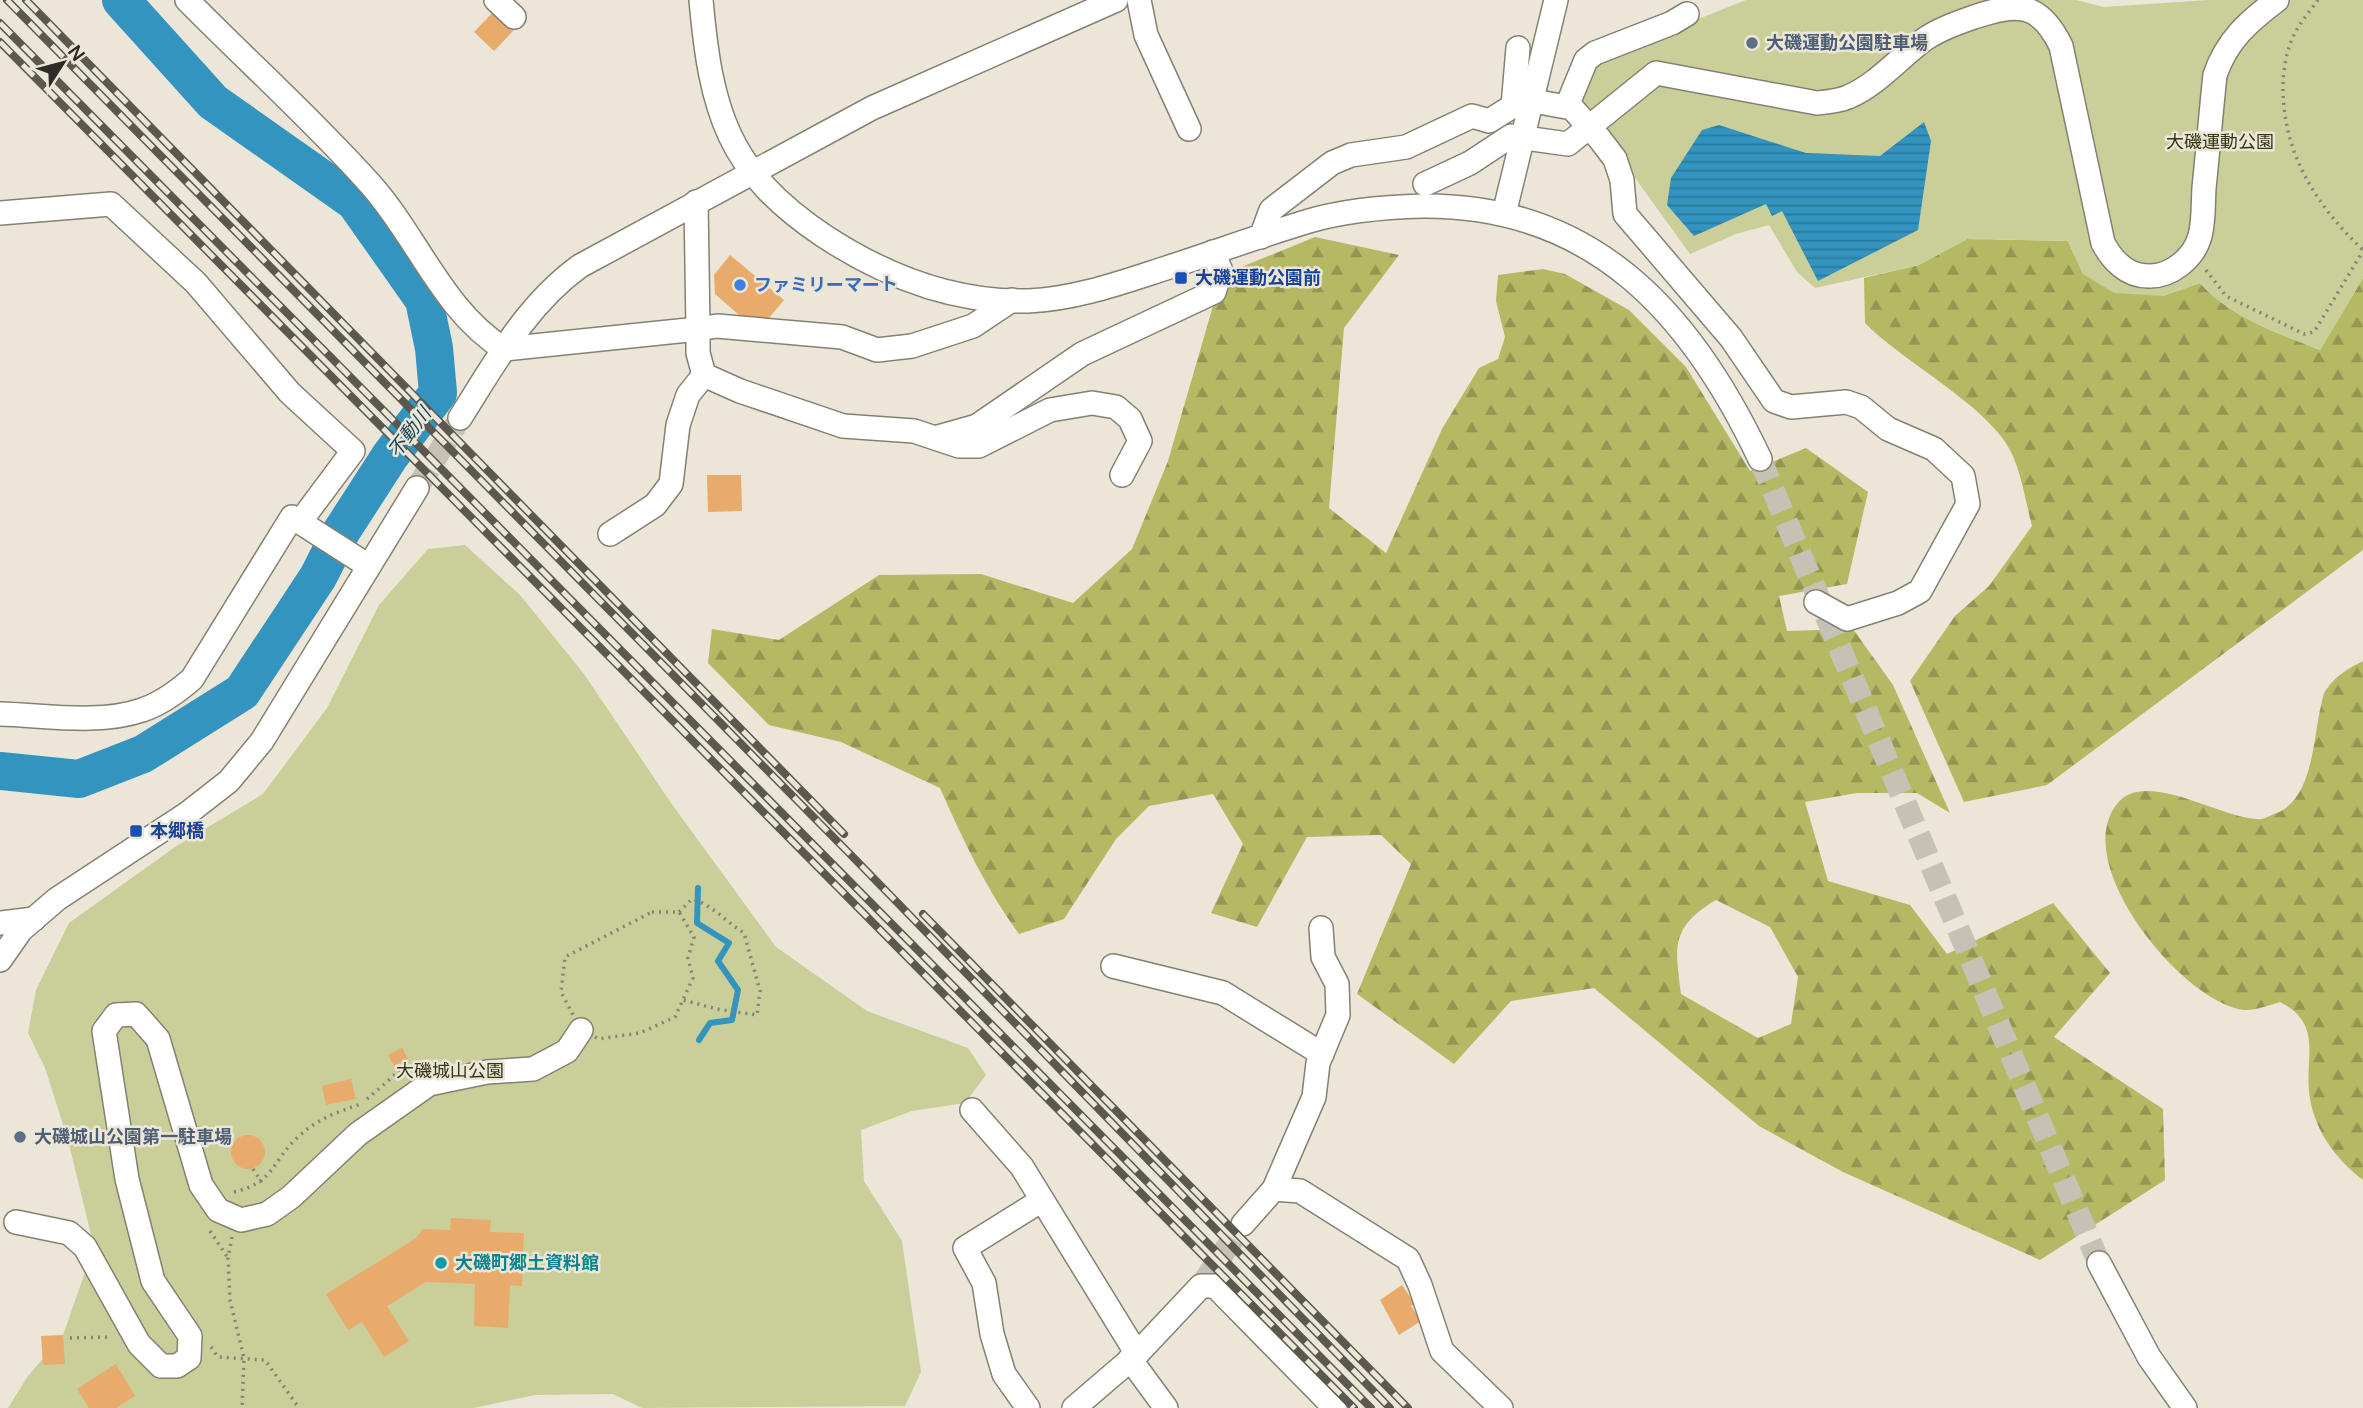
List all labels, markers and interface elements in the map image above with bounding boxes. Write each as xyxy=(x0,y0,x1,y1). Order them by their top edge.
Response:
north arrow xyxy=(28,28,98,98)
place label: 大磯運動公園駐車場 xyxy=(1766,30,1928,54)
marker: 大磯運動公園駐車場 xyxy=(1744,35,1760,51)
text: N xyxy=(62,40,91,66)
park label: 大磯運動公園 xyxy=(2166,129,2274,153)
place label: 大磯運動公園前 xyxy=(1195,265,1321,289)
marker: 大磯運動公園前 xyxy=(1173,270,1189,286)
place label: ファミリーマート xyxy=(754,272,898,296)
marker: ファミリーマート xyxy=(732,277,748,293)
water label: 不動川 xyxy=(381,400,438,463)
place label: 本郷橋 xyxy=(150,818,204,842)
marker: 本郷橋 xyxy=(128,823,144,839)
park label: 大磯城山公園 xyxy=(396,1058,504,1082)
place label: 大磯城山公園第一駐車場 xyxy=(34,1124,232,1148)
marker: 大磯城山公園第一駐車場 xyxy=(12,1129,28,1145)
place label: 大磯町郷土資料館 xyxy=(455,1250,599,1274)
marker: 大磯町郷土資料館 xyxy=(433,1255,449,1271)

